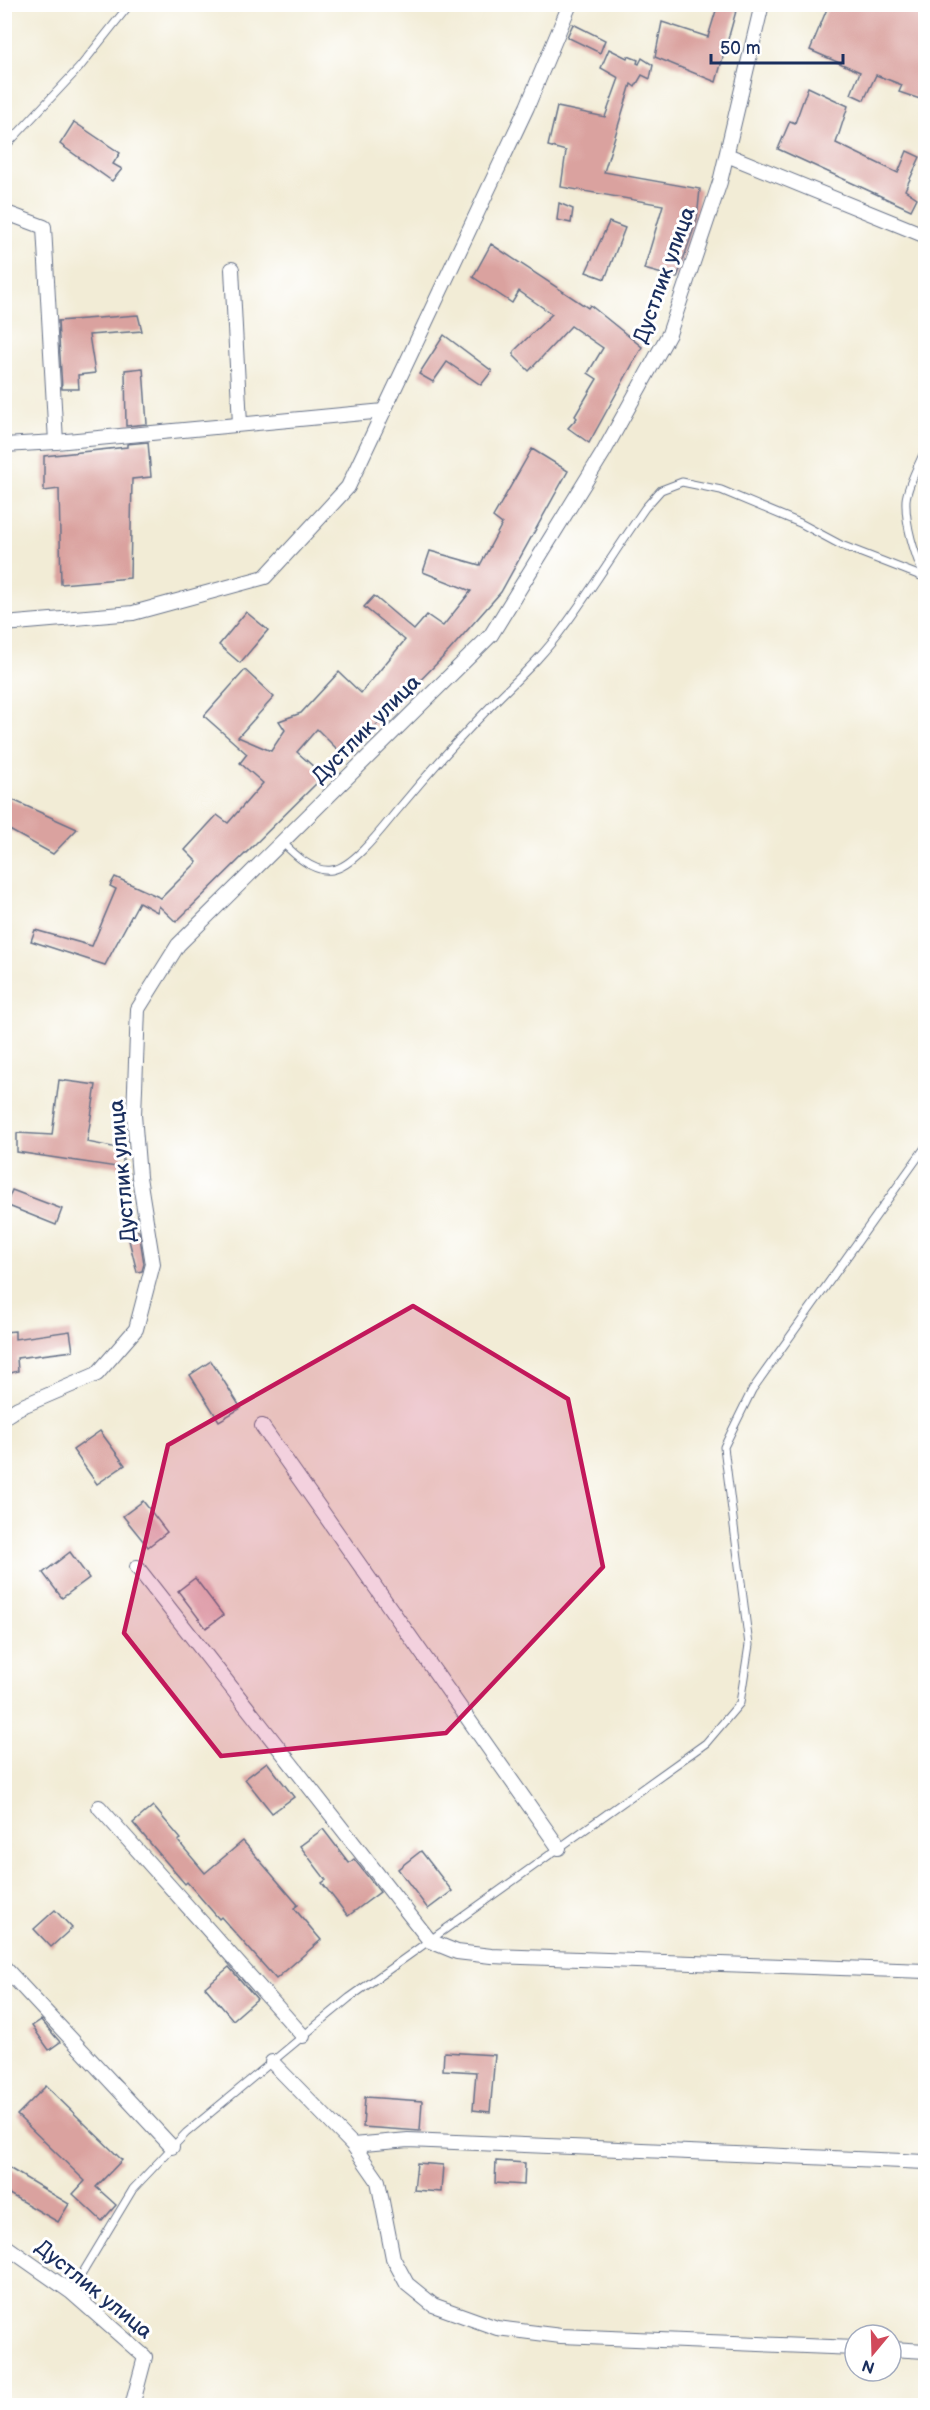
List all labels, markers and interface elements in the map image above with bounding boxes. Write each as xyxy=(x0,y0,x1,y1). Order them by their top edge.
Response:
scale bar xyxy=(711,27,843,65)
text: 50 m xyxy=(720,38,761,59)
street label: Дустлик улица xyxy=(628,203,701,347)
street label: Дустлик улица xyxy=(307,669,426,789)
street label: Дустлик улица xyxy=(104,1098,141,1243)
street label: Дустлик улица xyxy=(30,2235,158,2345)
north arrow xyxy=(843,2323,903,2383)
text: N xyxy=(860,2355,877,2377)

